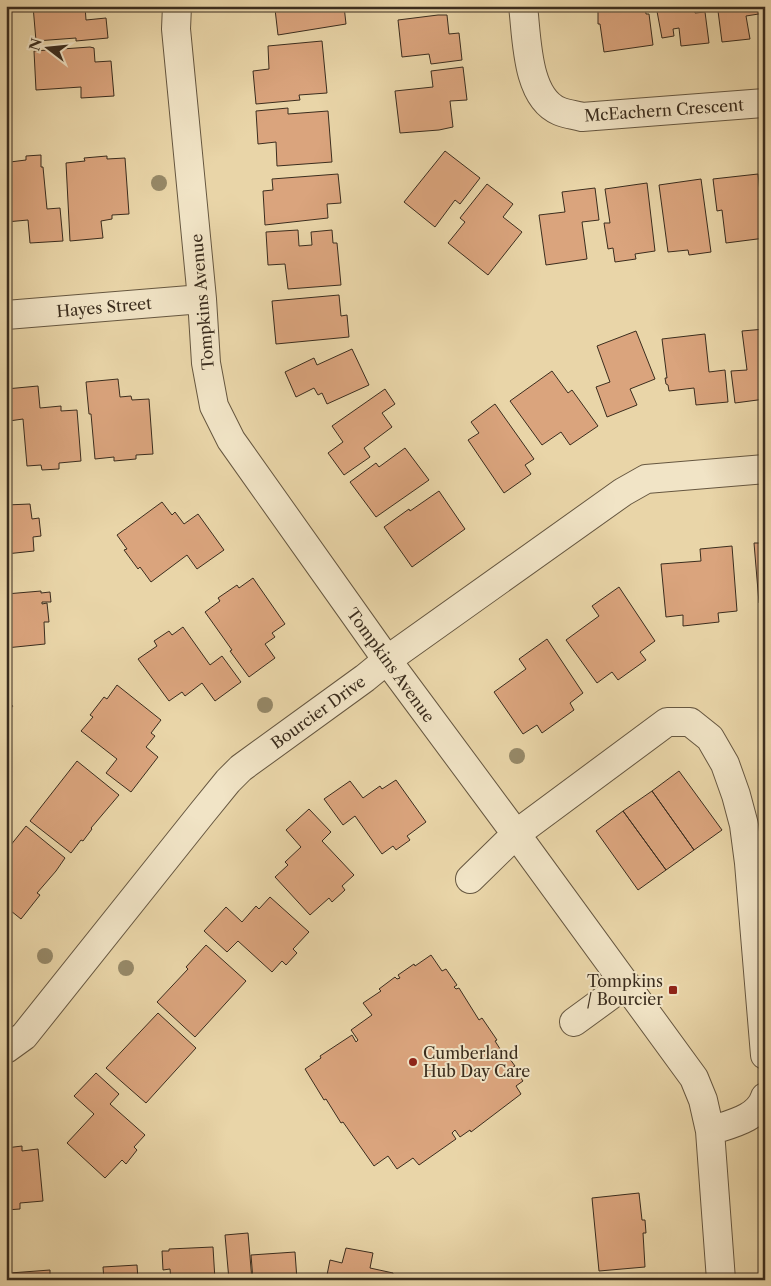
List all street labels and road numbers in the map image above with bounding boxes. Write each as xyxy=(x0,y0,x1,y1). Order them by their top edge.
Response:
street label: McEachern Crescent xyxy=(584,94,745,126)
street label: Tompkins Avenue xyxy=(186,233,218,371)
street label: Hayes Street xyxy=(55,293,153,321)
street label: Tompkins Avenue xyxy=(343,604,439,726)
street label: Bourcier Drive xyxy=(267,671,369,753)

